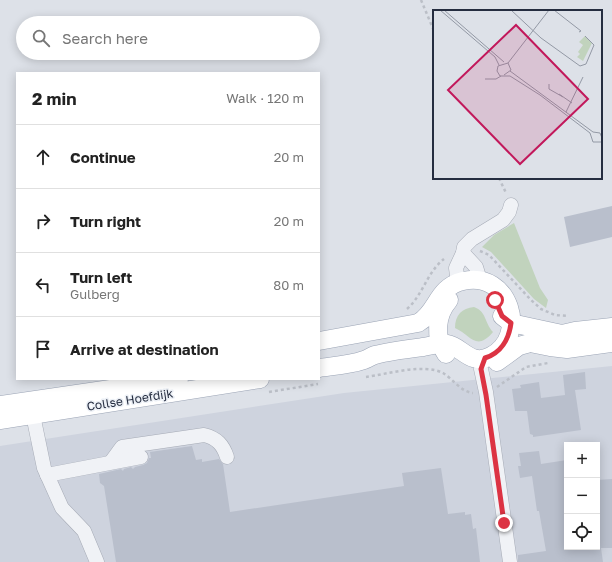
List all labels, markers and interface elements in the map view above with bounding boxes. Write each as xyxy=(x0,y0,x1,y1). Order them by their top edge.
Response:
inset map xyxy=(433,10,602,179)
search box xyxy=(16,16,320,60)
icon: search xyxy=(30,27,52,49)
text: Search here xyxy=(62,29,148,47)
text: 2 min xyxy=(32,88,76,109)
text: Walk · 120 m xyxy=(226,90,304,106)
icon: ahead xyxy=(32,146,54,168)
text: Continue xyxy=(70,148,136,166)
text: 20 m xyxy=(274,149,304,165)
icon: right xyxy=(32,210,54,232)
text: Turn right xyxy=(70,212,141,230)
text: 20 m xyxy=(274,213,304,229)
text: Turn left xyxy=(70,268,132,286)
icon: left xyxy=(32,274,54,296)
text: 80 m xyxy=(273,277,304,293)
text: Gulberg xyxy=(70,286,120,302)
route start xyxy=(486,291,504,309)
icon: arrive xyxy=(32,338,54,360)
text: Arrive at destination xyxy=(70,340,219,358)
street label: Collse Hoefdijk xyxy=(86,385,174,414)
map controls xyxy=(564,442,600,550)
button: + xyxy=(564,442,600,478)
button: − xyxy=(564,478,600,514)
route end xyxy=(495,514,513,532)
button: locate xyxy=(564,514,600,550)

